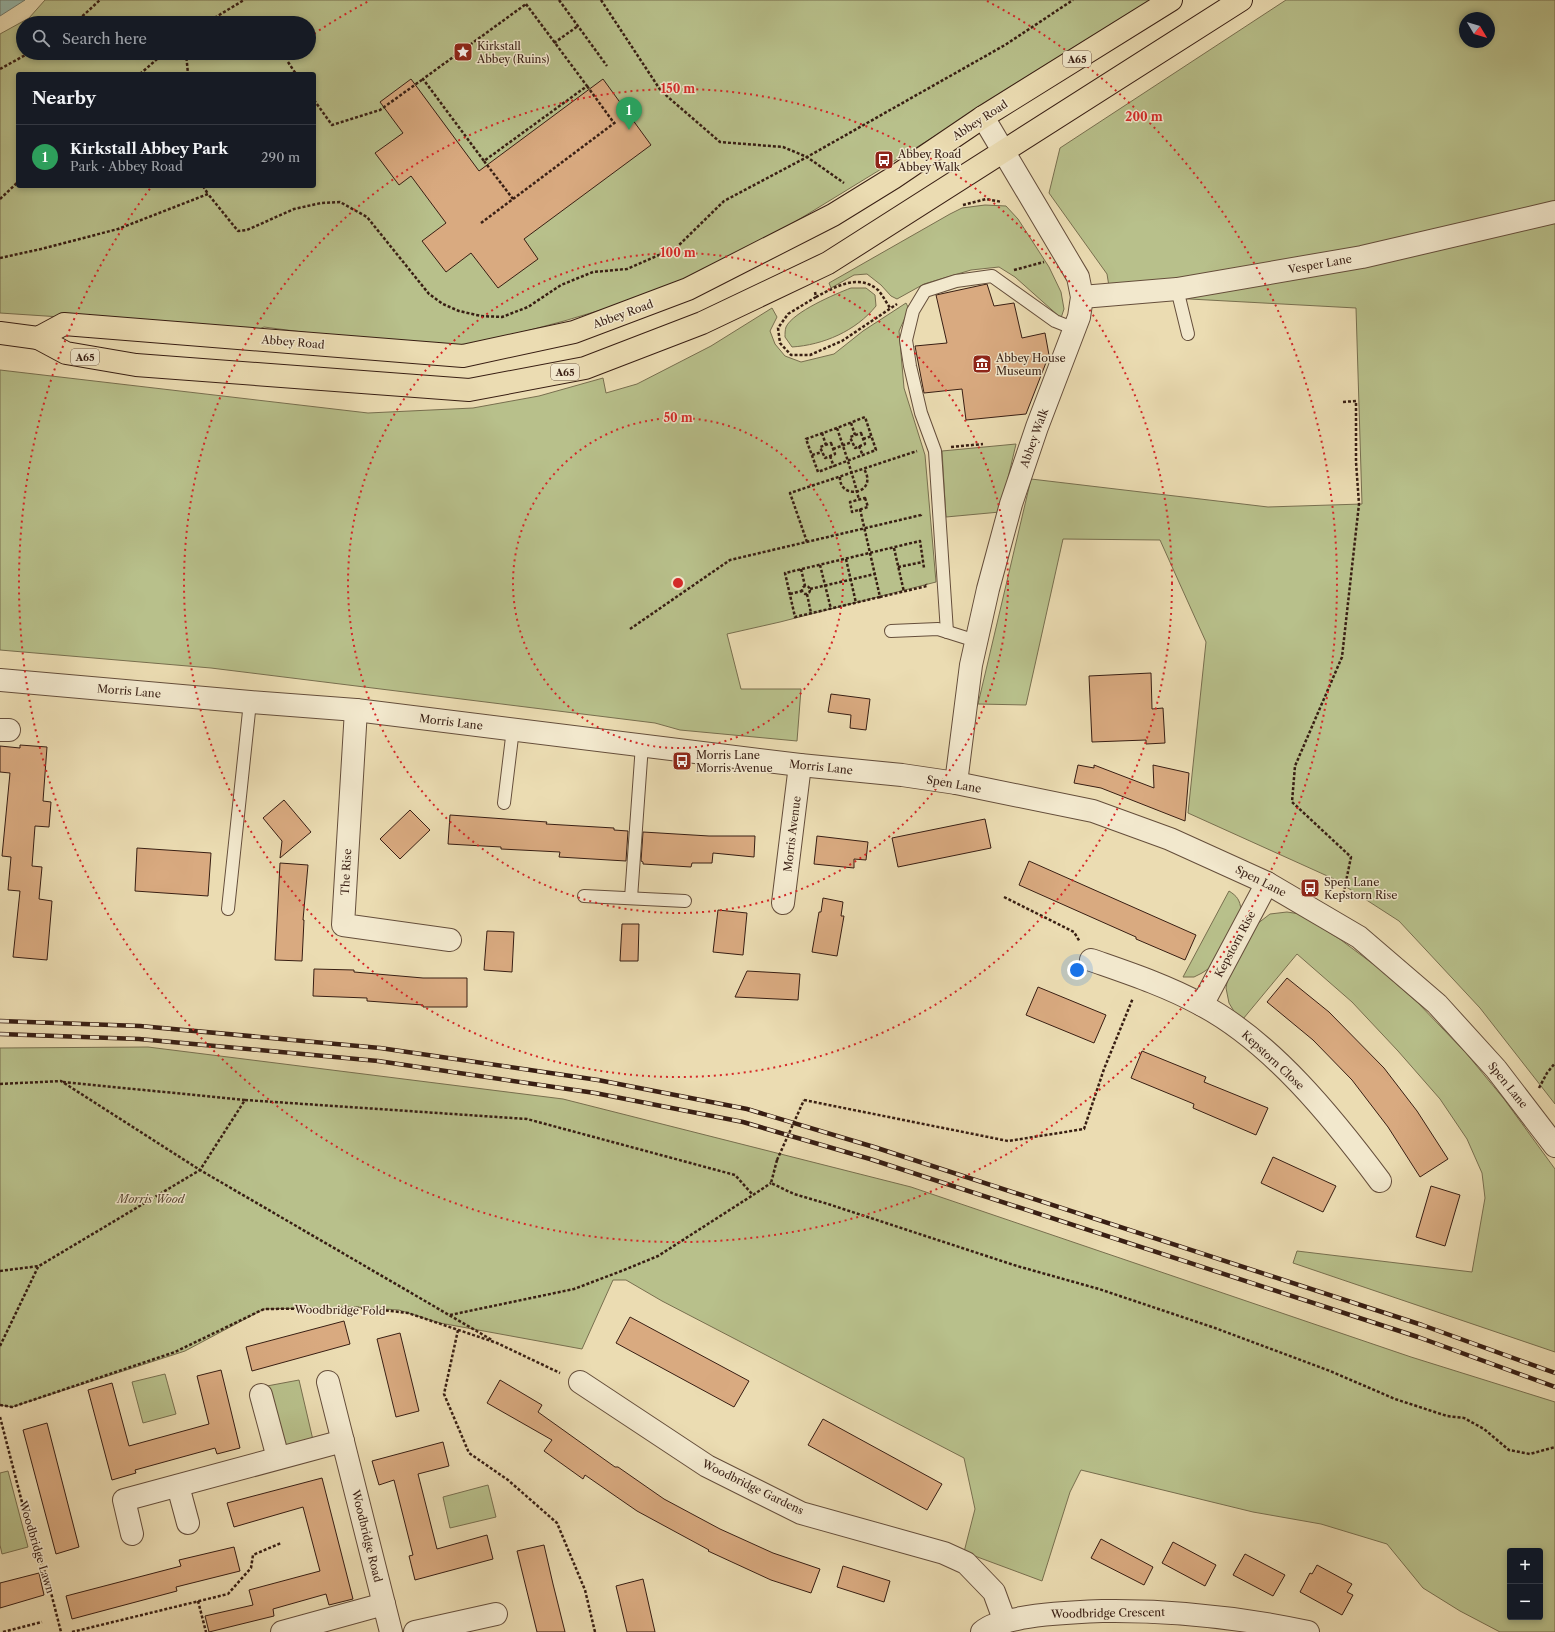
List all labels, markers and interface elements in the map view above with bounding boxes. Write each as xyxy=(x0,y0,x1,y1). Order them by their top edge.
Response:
north arrow xyxy=(1459,12,1495,48)
search box xyxy=(16,16,316,60)
icon: search xyxy=(30,27,52,49)
text: Search here xyxy=(62,29,147,48)
place label: Kirkstall Abbey (Ruins) xyxy=(476,39,549,66)
place icon: Kirkstall Abbey (Ruins) xyxy=(452,41,474,63)
road number: A65 xyxy=(1063,51,1091,67)
text: 150 m xyxy=(661,81,695,96)
text: Nearby xyxy=(32,88,96,108)
pin: 1 xyxy=(616,97,642,130)
street label: Abbey Road xyxy=(949,97,1011,144)
text: 200 m xyxy=(1125,109,1163,124)
text: Kirkstall Abbey Park xyxy=(70,139,228,158)
place label: Abbey Road Abbey Walk xyxy=(897,147,962,174)
text: 1 xyxy=(42,149,48,165)
text: 290 m xyxy=(261,149,300,165)
bus stop icon: Abbey Road Abbey Walk xyxy=(873,149,895,171)
text: Park · Abbey Road xyxy=(70,158,183,174)
text: 100 m xyxy=(660,245,696,260)
street label: Vesper Lane xyxy=(1286,252,1353,277)
street label: Abbey Road xyxy=(590,296,655,332)
street label: Abbey Road xyxy=(260,332,325,352)
road number: A65 xyxy=(71,349,99,365)
place label: Abbey House Museum xyxy=(995,351,1066,378)
museum icon: Abbey House Museum xyxy=(971,353,993,375)
road number: A65 xyxy=(551,364,579,380)
street label: Abbey Walk xyxy=(1016,406,1051,471)
text: 50 m xyxy=(663,410,693,425)
centre of rings xyxy=(671,576,685,590)
street label: Morris Lane xyxy=(97,681,161,701)
street label: Morris Lane xyxy=(418,711,484,733)
place label: Morris Lane Morris Avenue xyxy=(696,748,773,775)
bus stop icon: Morris Lane Morris Avenue xyxy=(671,750,693,772)
street label: Morris Lane xyxy=(788,757,854,777)
street label: Spen Lane xyxy=(926,772,982,796)
street label: Morris Avenue xyxy=(780,795,804,873)
street label: The Rise xyxy=(338,848,354,896)
street label: Spen Lane xyxy=(1233,862,1289,900)
place label: Spen Lane Kepstorn Rise xyxy=(1324,875,1397,902)
bus stop icon: Spen Lane Kepstorn Rise xyxy=(1299,877,1321,899)
street label: Kepstorn Rise xyxy=(1212,908,1258,980)
your location xyxy=(1067,960,1087,980)
street label: Kepstorn Close xyxy=(1239,1027,1307,1093)
street label: Spen Lane xyxy=(1485,1059,1531,1111)
park label: Morris Wood xyxy=(116,1192,186,1206)
street label: Woodbridge Fold xyxy=(293,1302,386,1318)
street label: Woodbridge Gardens xyxy=(699,1456,806,1518)
street label: Woodbridge Road xyxy=(349,1487,385,1584)
street label: Woodbridge Lawn xyxy=(16,1498,58,1595)
map controls xyxy=(1507,1548,1543,1620)
button: + xyxy=(1507,1548,1543,1584)
button: − xyxy=(1507,1584,1543,1620)
street label: Woodbridge Crescent xyxy=(1050,1605,1165,1621)

